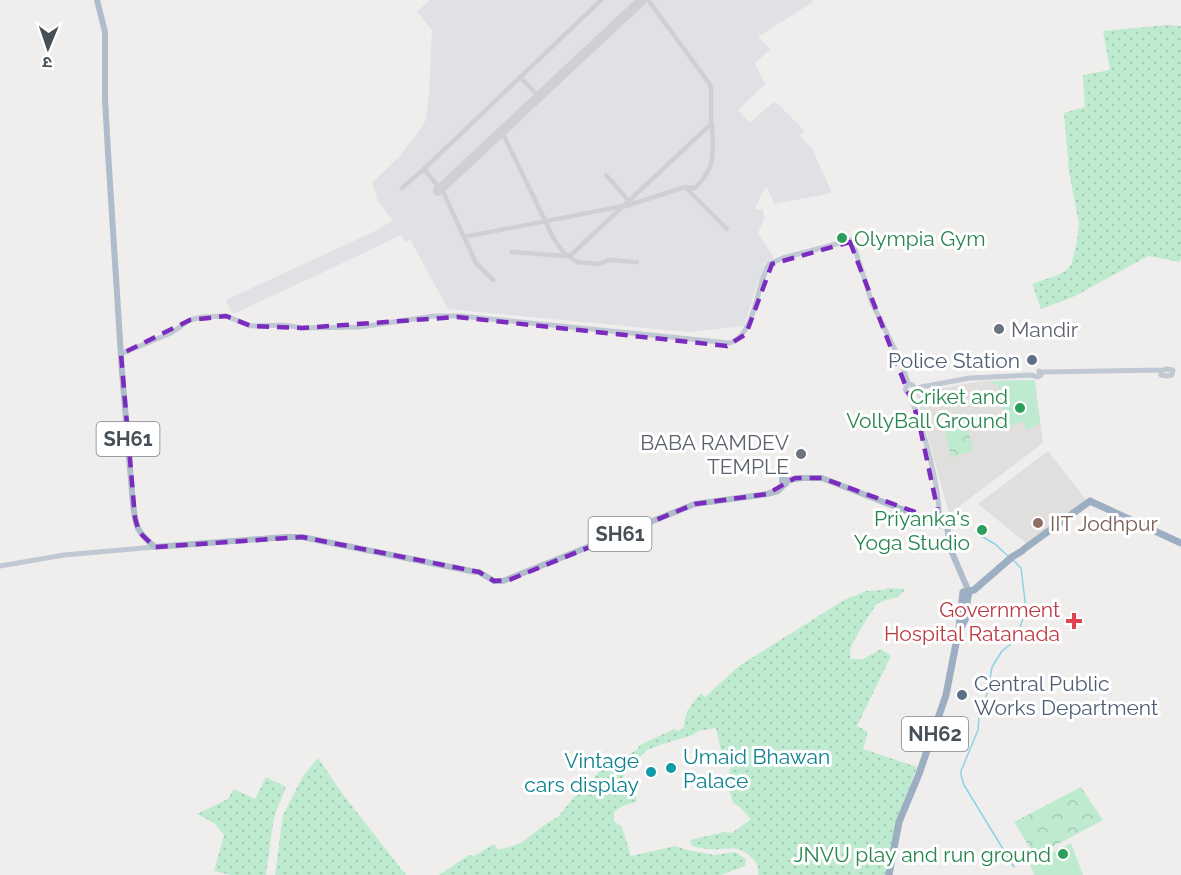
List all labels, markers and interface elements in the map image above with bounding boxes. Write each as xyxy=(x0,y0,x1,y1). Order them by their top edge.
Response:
north arrow xyxy=(18,18,78,78)
text: उ xyxy=(42,53,53,72)
place label: Olympia Gym xyxy=(854,226,986,251)
marker: Olympia Gym xyxy=(835,231,849,245)
place label: Mandir xyxy=(1011,317,1079,342)
marker: Mandir xyxy=(992,322,1006,336)
place label: Police Station xyxy=(888,348,1020,373)
marker: Police Station xyxy=(1025,353,1039,367)
place label: Criket and VollyBall Ground xyxy=(846,384,1008,433)
marker: Criket and VollyBall Ground xyxy=(1013,401,1027,415)
road number: SH61 xyxy=(96,422,160,456)
place label: BABA RAMDEV TEMPLE xyxy=(640,430,789,479)
marker: BABA RAMDEV TEMPLE xyxy=(794,447,808,461)
place label: Priyanka's Yoga Studio xyxy=(854,506,970,555)
place label: IIT Jodhpur xyxy=(1050,511,1159,536)
marker: IIT Jodhpur xyxy=(1031,516,1045,530)
road number: SH61 xyxy=(588,517,652,551)
marker: Priyanka's Yoga Studio xyxy=(975,523,989,537)
place label: Government Hospital Ratanada xyxy=(884,597,1060,646)
marker: Government Hospital Ratanada xyxy=(1065,612,1083,630)
place label: Central Public Works Department xyxy=(974,671,1158,720)
marker: Central Public Works Department xyxy=(955,688,969,702)
road number: NH62 xyxy=(902,717,968,751)
place label: Umaid Bhawan Palace xyxy=(683,744,830,793)
place label: Vintage cars display xyxy=(524,748,639,797)
marker: Umaid Bhawan Palace xyxy=(664,761,678,775)
marker: Vintage cars display xyxy=(644,765,658,779)
place label: JNVU play and run ground xyxy=(793,842,1051,867)
marker: JNVU play and run ground xyxy=(1056,847,1070,861)

